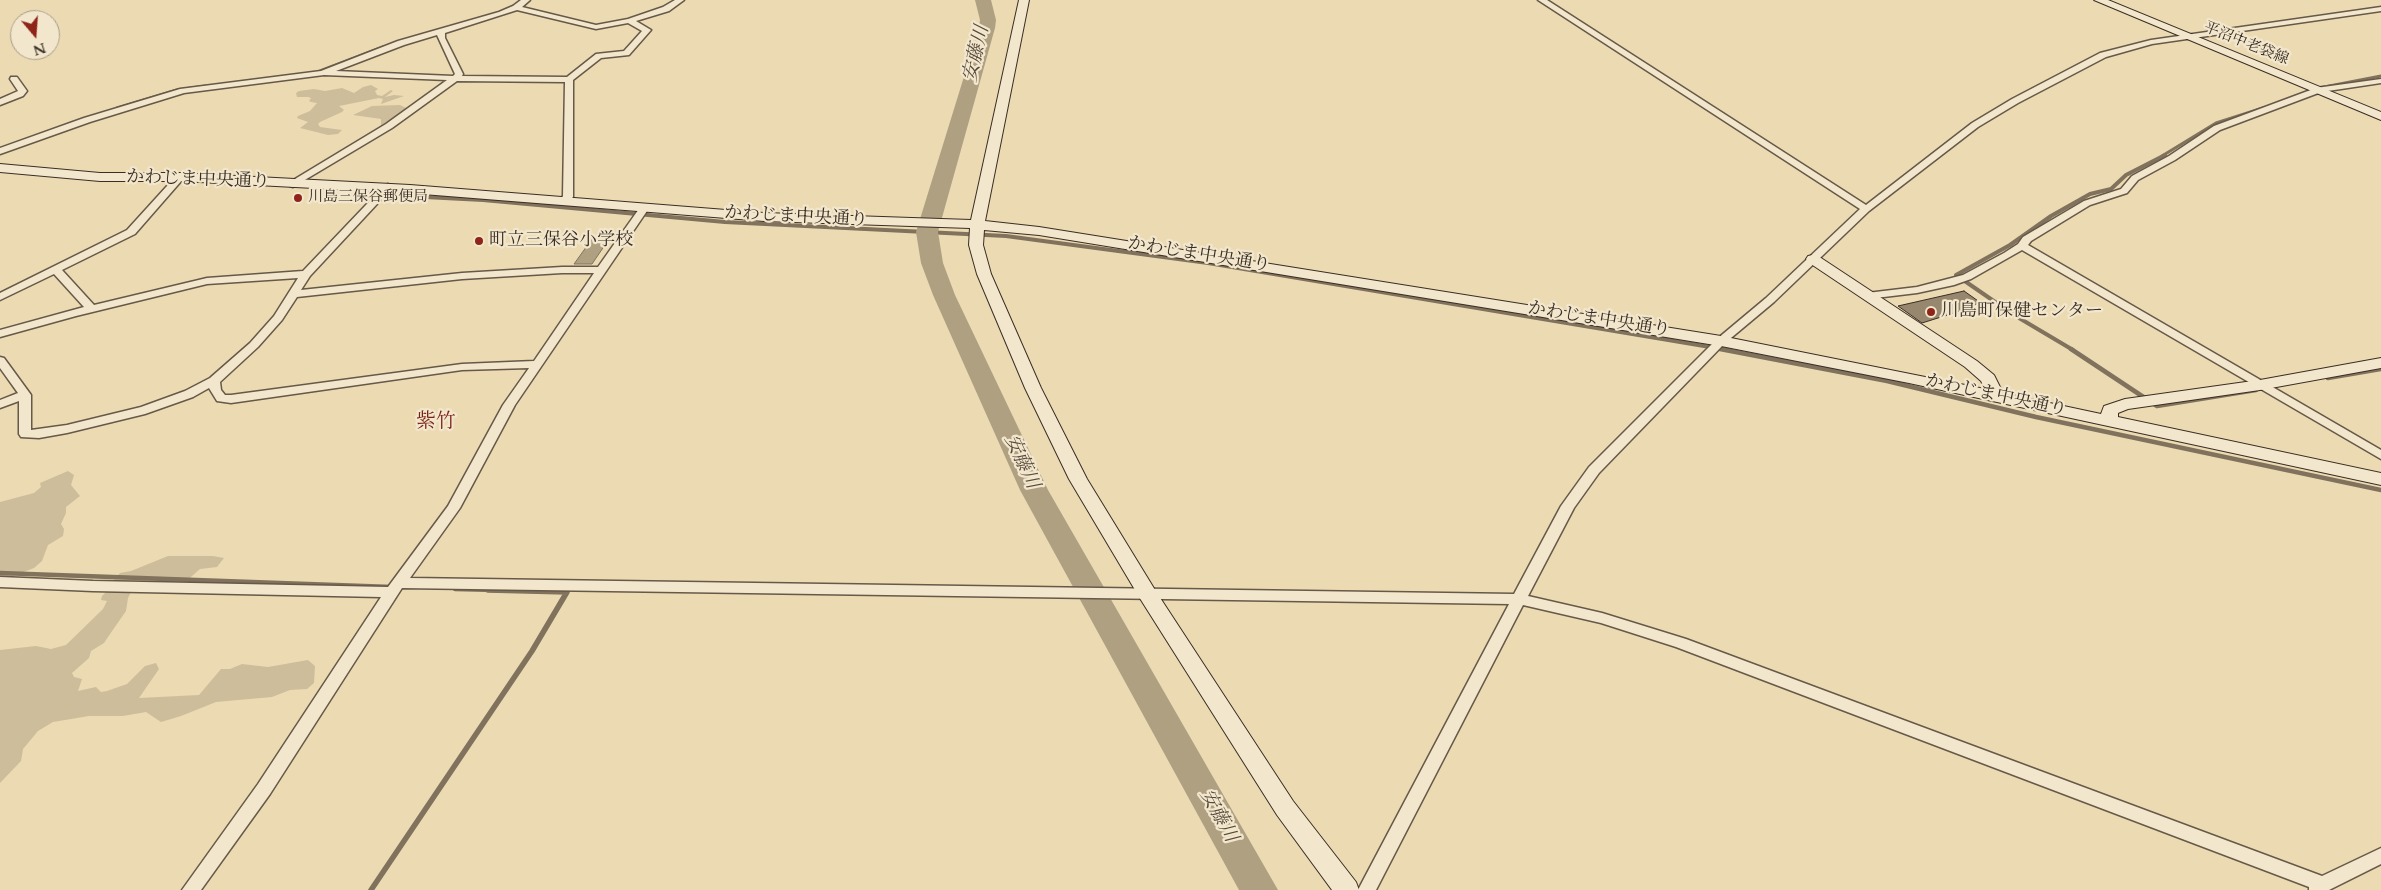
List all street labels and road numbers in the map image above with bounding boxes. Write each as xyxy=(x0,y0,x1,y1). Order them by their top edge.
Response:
street label: 平沼中老袋線 xyxy=(2201,19,2291,69)
street label: かわじま中央通り xyxy=(126,167,270,193)
street label: かわじま中央通り xyxy=(724,202,868,232)
street label: かわじま中央通り xyxy=(1126,233,1272,277)
street label: かわじま中央通り xyxy=(1526,298,1672,342)
street label: かわじま中央通り xyxy=(1923,370,2069,422)

